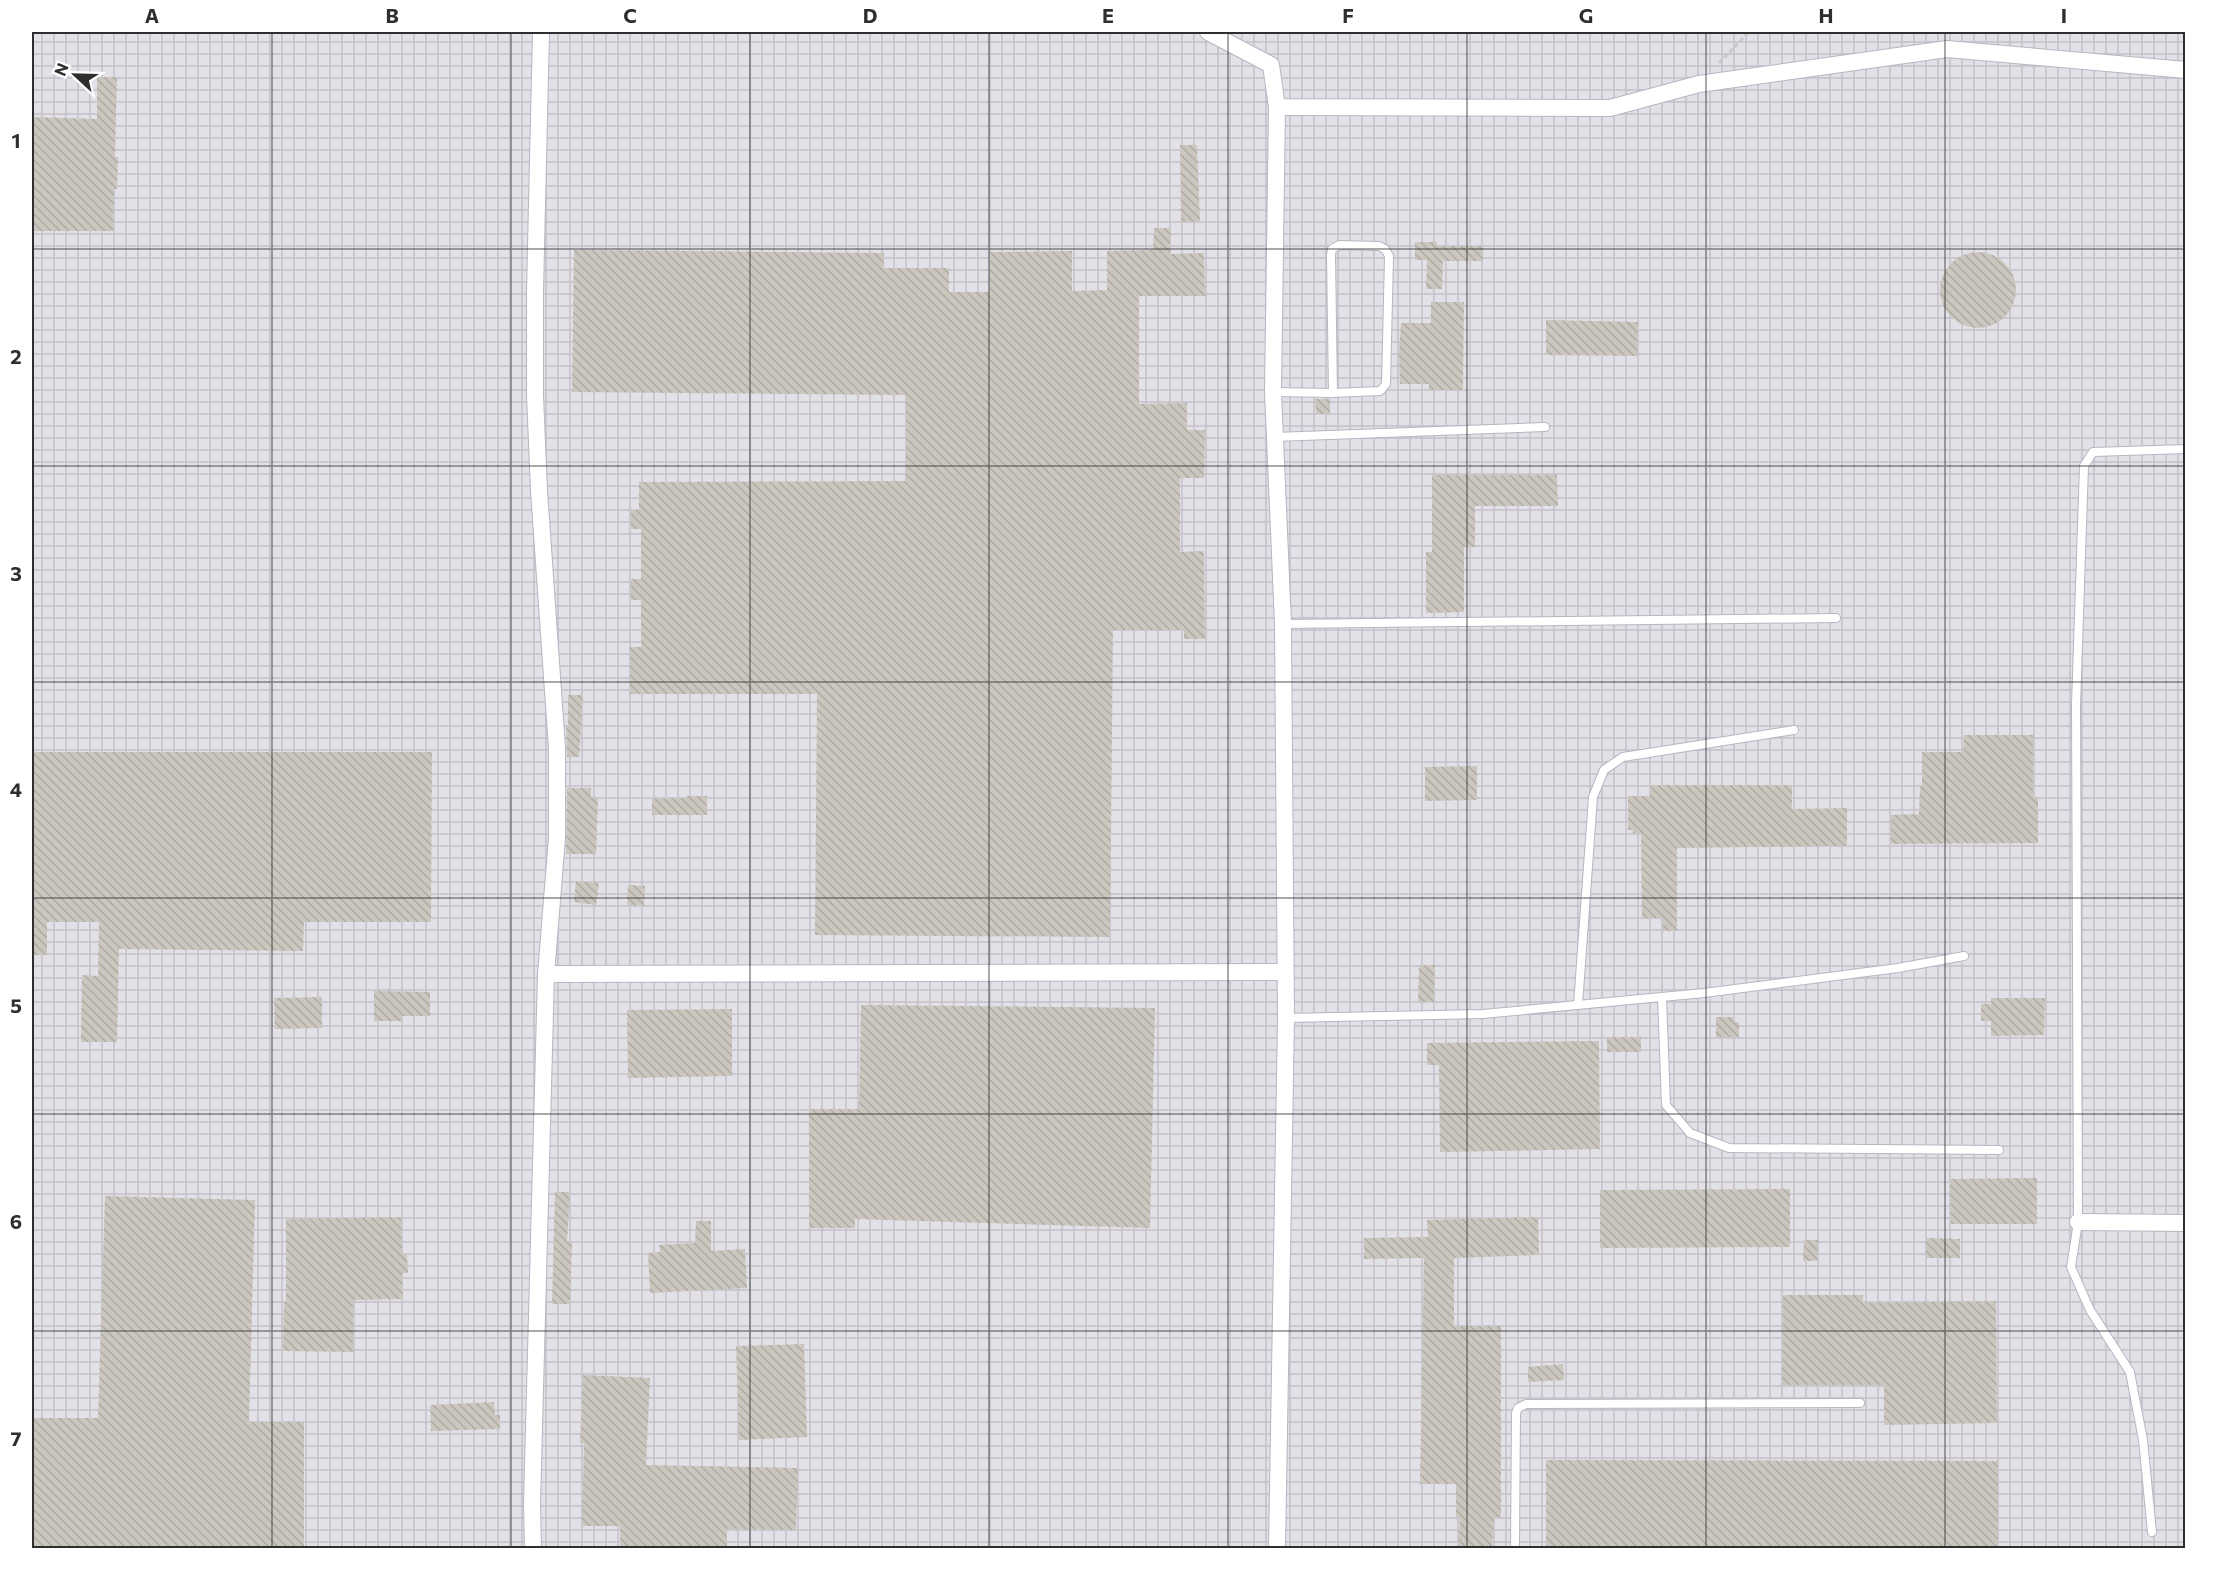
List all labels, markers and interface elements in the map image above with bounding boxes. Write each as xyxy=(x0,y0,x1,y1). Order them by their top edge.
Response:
text: A xyxy=(145,3,159,27)
text: B xyxy=(385,3,399,27)
text: C xyxy=(623,3,637,27)
text: D xyxy=(863,3,877,27)
text: E xyxy=(1102,3,1114,27)
text: F xyxy=(1342,3,1354,27)
text: G xyxy=(1579,3,1593,27)
text: H xyxy=(1819,3,1834,27)
text: I xyxy=(2061,3,2067,27)
north arrow xyxy=(45,45,105,105)
text: N xyxy=(50,60,72,78)
text: 1 xyxy=(11,128,21,152)
text: 2 xyxy=(10,344,22,368)
text: 3 xyxy=(10,561,22,585)
text: 4 xyxy=(10,777,22,801)
text: 5 xyxy=(10,993,22,1017)
text: 6 xyxy=(10,1209,22,1233)
text: 7 xyxy=(11,1426,22,1450)

